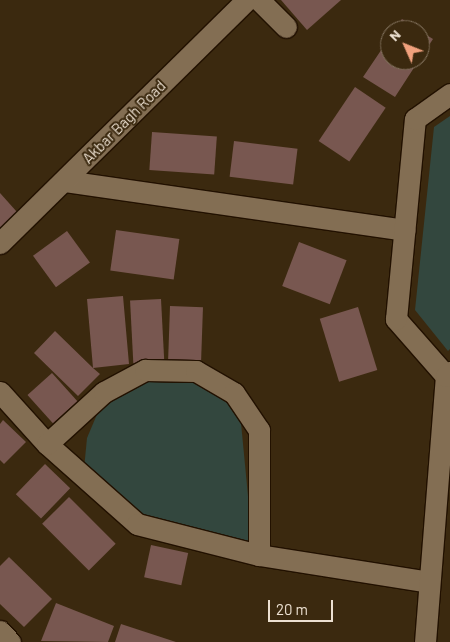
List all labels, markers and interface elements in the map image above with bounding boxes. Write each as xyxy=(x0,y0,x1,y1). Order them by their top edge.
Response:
north arrow xyxy=(380,20,430,70)
text: N xyxy=(385,26,404,44)
street label: Akbar Bagh Road xyxy=(79,77,169,167)
scale bar xyxy=(270,590,335,622)
text: 20 m xyxy=(276,600,308,618)

